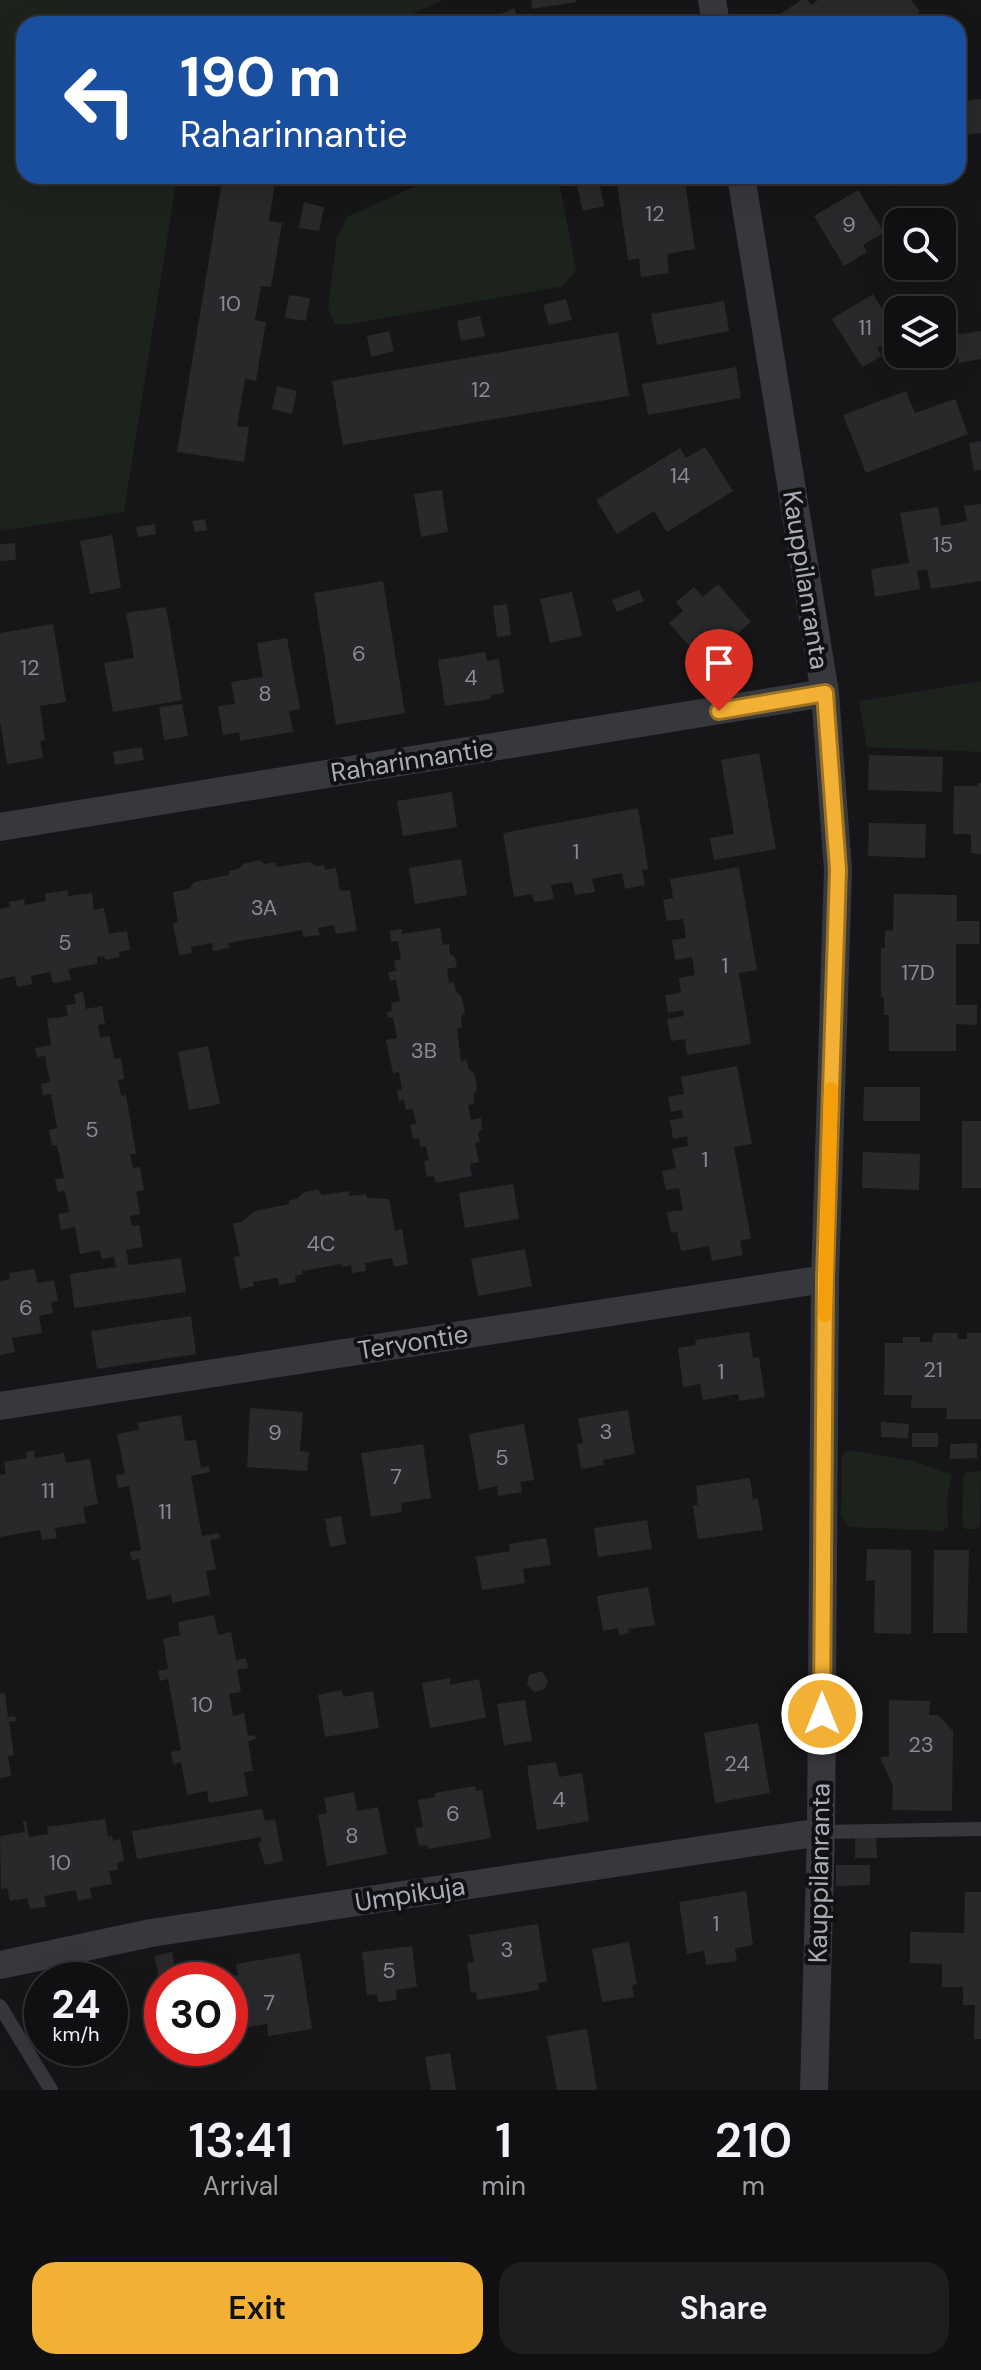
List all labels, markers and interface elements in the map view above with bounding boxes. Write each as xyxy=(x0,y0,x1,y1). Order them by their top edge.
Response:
text: 190 m xyxy=(180,40,341,113)
icon: left xyxy=(48,48,152,152)
text: Raharinnantie xyxy=(180,111,407,158)
house number: 12 xyxy=(645,199,665,228)
map controls xyxy=(884,208,956,368)
button: search xyxy=(884,208,956,280)
house number: 9 xyxy=(842,210,856,239)
house number: 10 xyxy=(219,289,241,318)
button: layers xyxy=(884,296,956,368)
house number: 11 xyxy=(858,313,872,342)
house number: 12 xyxy=(471,375,491,404)
house number: 14 xyxy=(670,461,690,490)
street label: Kauppilanranta xyxy=(775,488,837,672)
house number: 15 xyxy=(933,530,953,559)
pin xyxy=(685,629,753,711)
house number: 6 xyxy=(352,639,366,668)
icon: arrive xyxy=(697,641,741,685)
house number: 12 xyxy=(20,653,40,682)
house number: 4 xyxy=(464,663,478,692)
house number: 8 xyxy=(258,679,272,708)
street label: Raharinnantie xyxy=(328,730,496,790)
house number: 1 xyxy=(573,837,579,866)
house number: 3A xyxy=(251,893,277,922)
house number: 5 xyxy=(58,928,72,957)
house number: 1 xyxy=(722,951,728,980)
house number: 17D xyxy=(901,958,935,987)
house number: 3B xyxy=(411,1036,437,1065)
house number: 5 xyxy=(85,1115,99,1144)
house number: 1 xyxy=(702,1145,708,1174)
house number: 4C xyxy=(306,1229,336,1258)
house number: 6 xyxy=(19,1293,33,1322)
street label: Tervontie xyxy=(355,1317,471,1367)
house number: 21 xyxy=(923,1355,943,1384)
house number: 1 xyxy=(718,1357,724,1386)
house number: 3 xyxy=(599,1417,613,1446)
house number: 9 xyxy=(268,1418,282,1447)
house number: 5 xyxy=(495,1443,509,1472)
house number: 7 xyxy=(390,1462,402,1491)
house number: 11 xyxy=(41,1476,55,1505)
house number: 11 xyxy=(158,1497,172,1526)
position arrow xyxy=(780,1672,864,1756)
house number: 10 xyxy=(191,1690,213,1719)
house number: 23 xyxy=(908,1730,934,1759)
house number: 24 xyxy=(724,1749,750,1778)
street label: Kauppilanranta xyxy=(800,1783,838,1963)
house number: 4 xyxy=(552,1785,566,1814)
house number: 6 xyxy=(446,1799,460,1828)
house number: 8 xyxy=(345,1821,359,1850)
house number: 10 xyxy=(49,1848,71,1877)
street label: Umpikuja xyxy=(352,1869,468,1919)
house number: 1 xyxy=(713,1909,719,1938)
house number: 3 xyxy=(500,1935,514,1964)
house number: 5 xyxy=(382,1956,396,1985)
speed limit sign: 30 xyxy=(144,1962,248,2066)
text: 24 xyxy=(52,1978,100,2030)
house number: 7 xyxy=(263,1988,275,2017)
text: km/h xyxy=(52,2021,100,2047)
text: 13:41 xyxy=(189,2109,293,2172)
text: 1 xyxy=(495,2109,512,2172)
text: 210 xyxy=(714,2109,792,2172)
text: Arrival xyxy=(203,2169,279,2203)
text: min xyxy=(481,2169,526,2203)
text: m xyxy=(742,2169,765,2203)
button: Exit xyxy=(32,2262,483,2354)
button: Share xyxy=(499,2262,949,2354)

